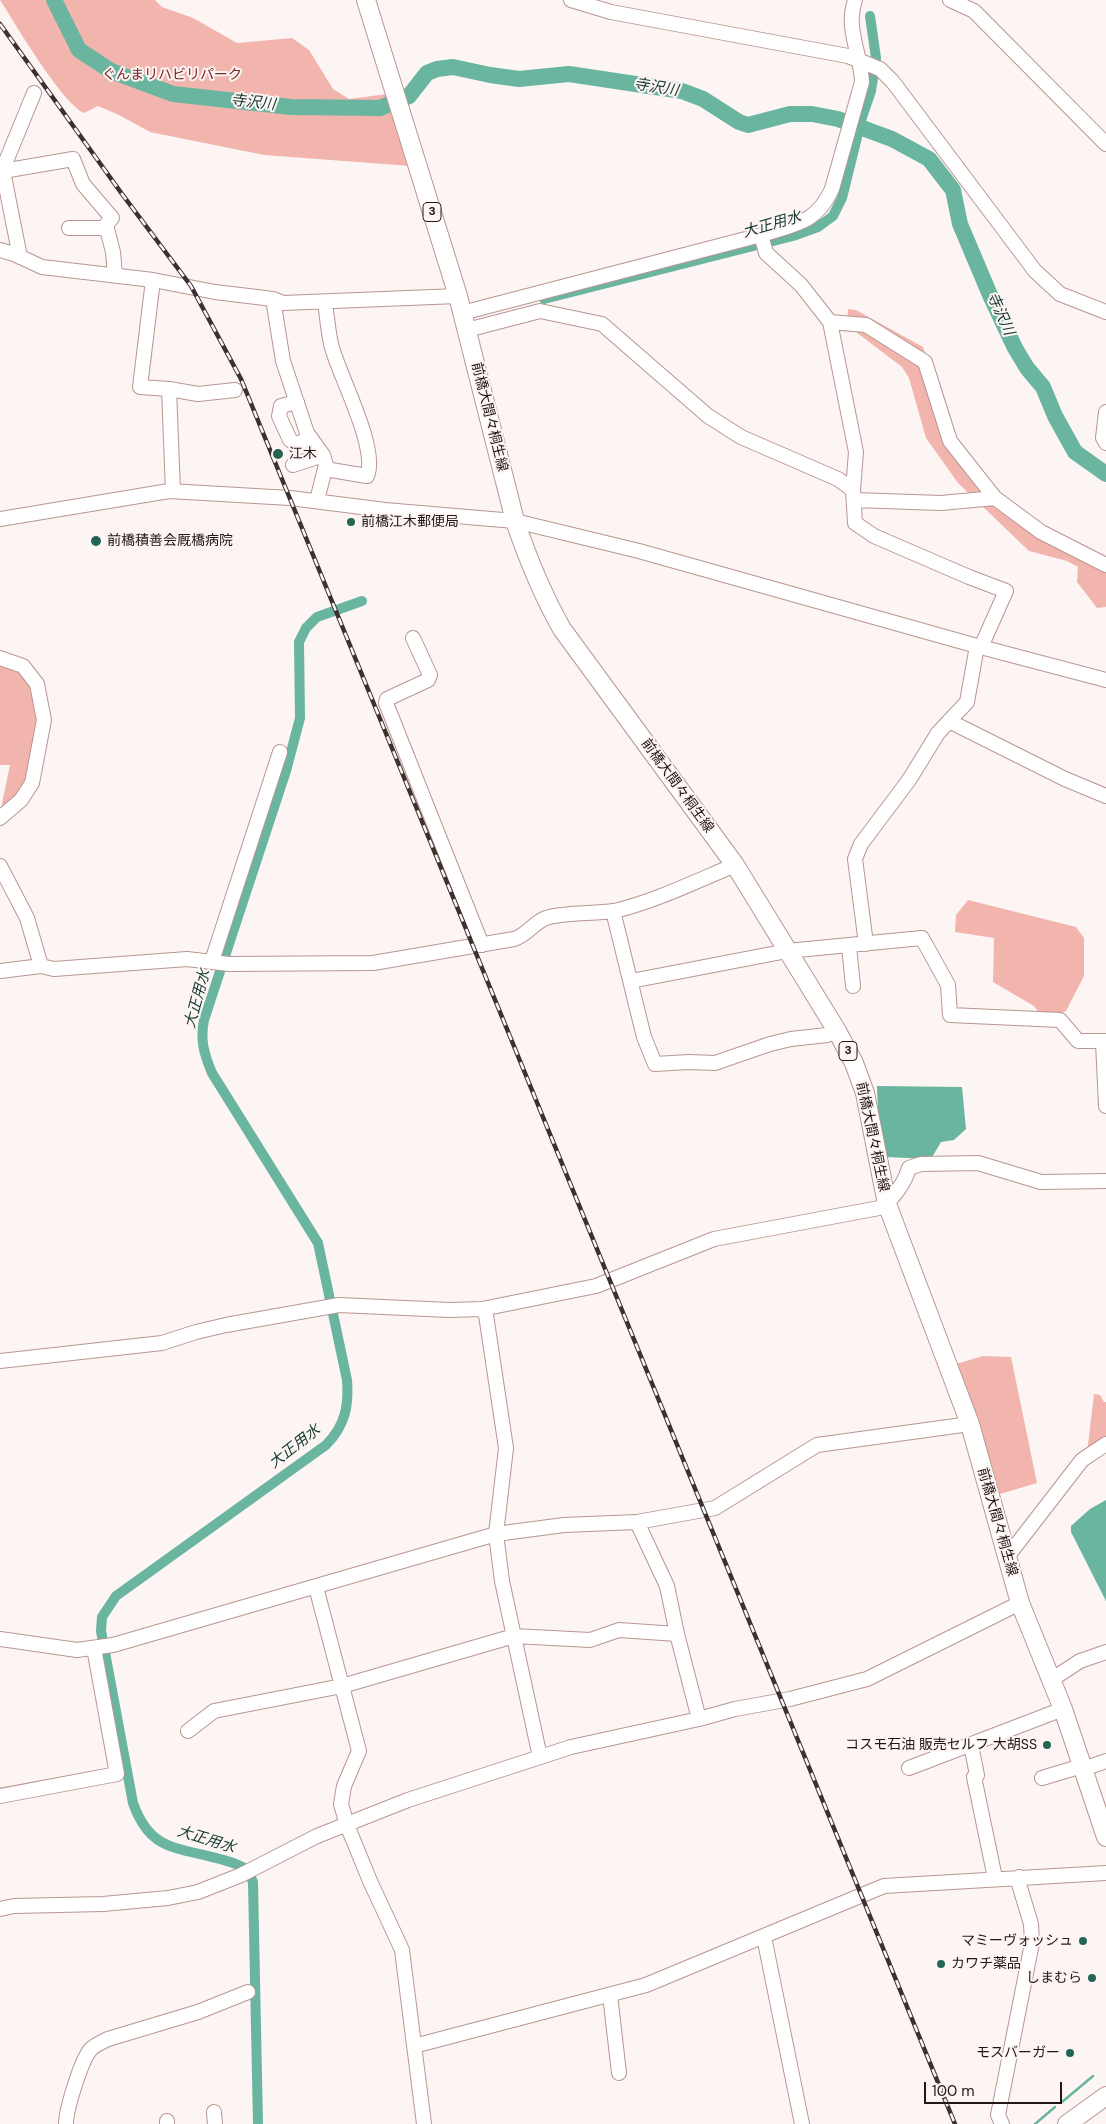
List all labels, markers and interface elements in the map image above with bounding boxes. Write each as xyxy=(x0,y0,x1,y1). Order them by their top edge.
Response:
park label: ぐんまリハビリパーク xyxy=(102,67,242,83)
water label: 寺沢川 xyxy=(632,76,680,100)
water label: 寺沢川 xyxy=(230,92,276,114)
road number: 3 xyxy=(423,202,441,222)
water label: 大正用水 xyxy=(741,208,803,242)
water label: 寺沢川 xyxy=(983,290,1017,338)
street label: 前橋大間々桐生線 xyxy=(467,361,511,473)
place label: 江木 xyxy=(289,446,317,462)
marker: 江木 xyxy=(271,447,285,461)
place label: 前橋江木郵便局 xyxy=(361,514,459,530)
marker: 前橋江木郵便局 xyxy=(345,516,357,528)
place label: 前橋積善会厩橋病院 xyxy=(107,533,233,549)
marker: 前橋積善会厩橋病院 xyxy=(89,534,103,548)
street label: 前橋大間々桐生線 xyxy=(637,736,717,836)
water label: 大正用水 xyxy=(182,968,214,1030)
road number: 3 xyxy=(839,1042,857,1060)
street label: 前橋大間々桐生線 xyxy=(852,1080,892,1194)
water label: 大正用水 xyxy=(266,1421,324,1473)
street label: 前橋大間々桐生線 xyxy=(973,1466,1021,1578)
place label: コスモ石油 販売セルフ 大胡SS xyxy=(845,1737,1037,1753)
marker: コスモ石油 販売セルフ 大胡SS xyxy=(1041,1739,1053,1751)
water label: 大正用水 xyxy=(175,1823,237,1857)
place label: マミーヴォッシュ xyxy=(961,1933,1073,1949)
marker: マミーヴォッシュ xyxy=(1077,1935,1089,1947)
place label: カワチ薬品 xyxy=(951,1956,1021,1972)
marker: カワチ薬品 xyxy=(935,1958,947,1970)
place label: しまむら xyxy=(1026,1970,1082,1986)
marker: しまむら xyxy=(1086,1972,1098,1984)
place label: モスバーガー xyxy=(976,2045,1060,2061)
marker: モスバーガー xyxy=(1064,2047,1076,2059)
scale bar xyxy=(926,2072,1064,2104)
text: 100 m xyxy=(932,2081,975,2101)

